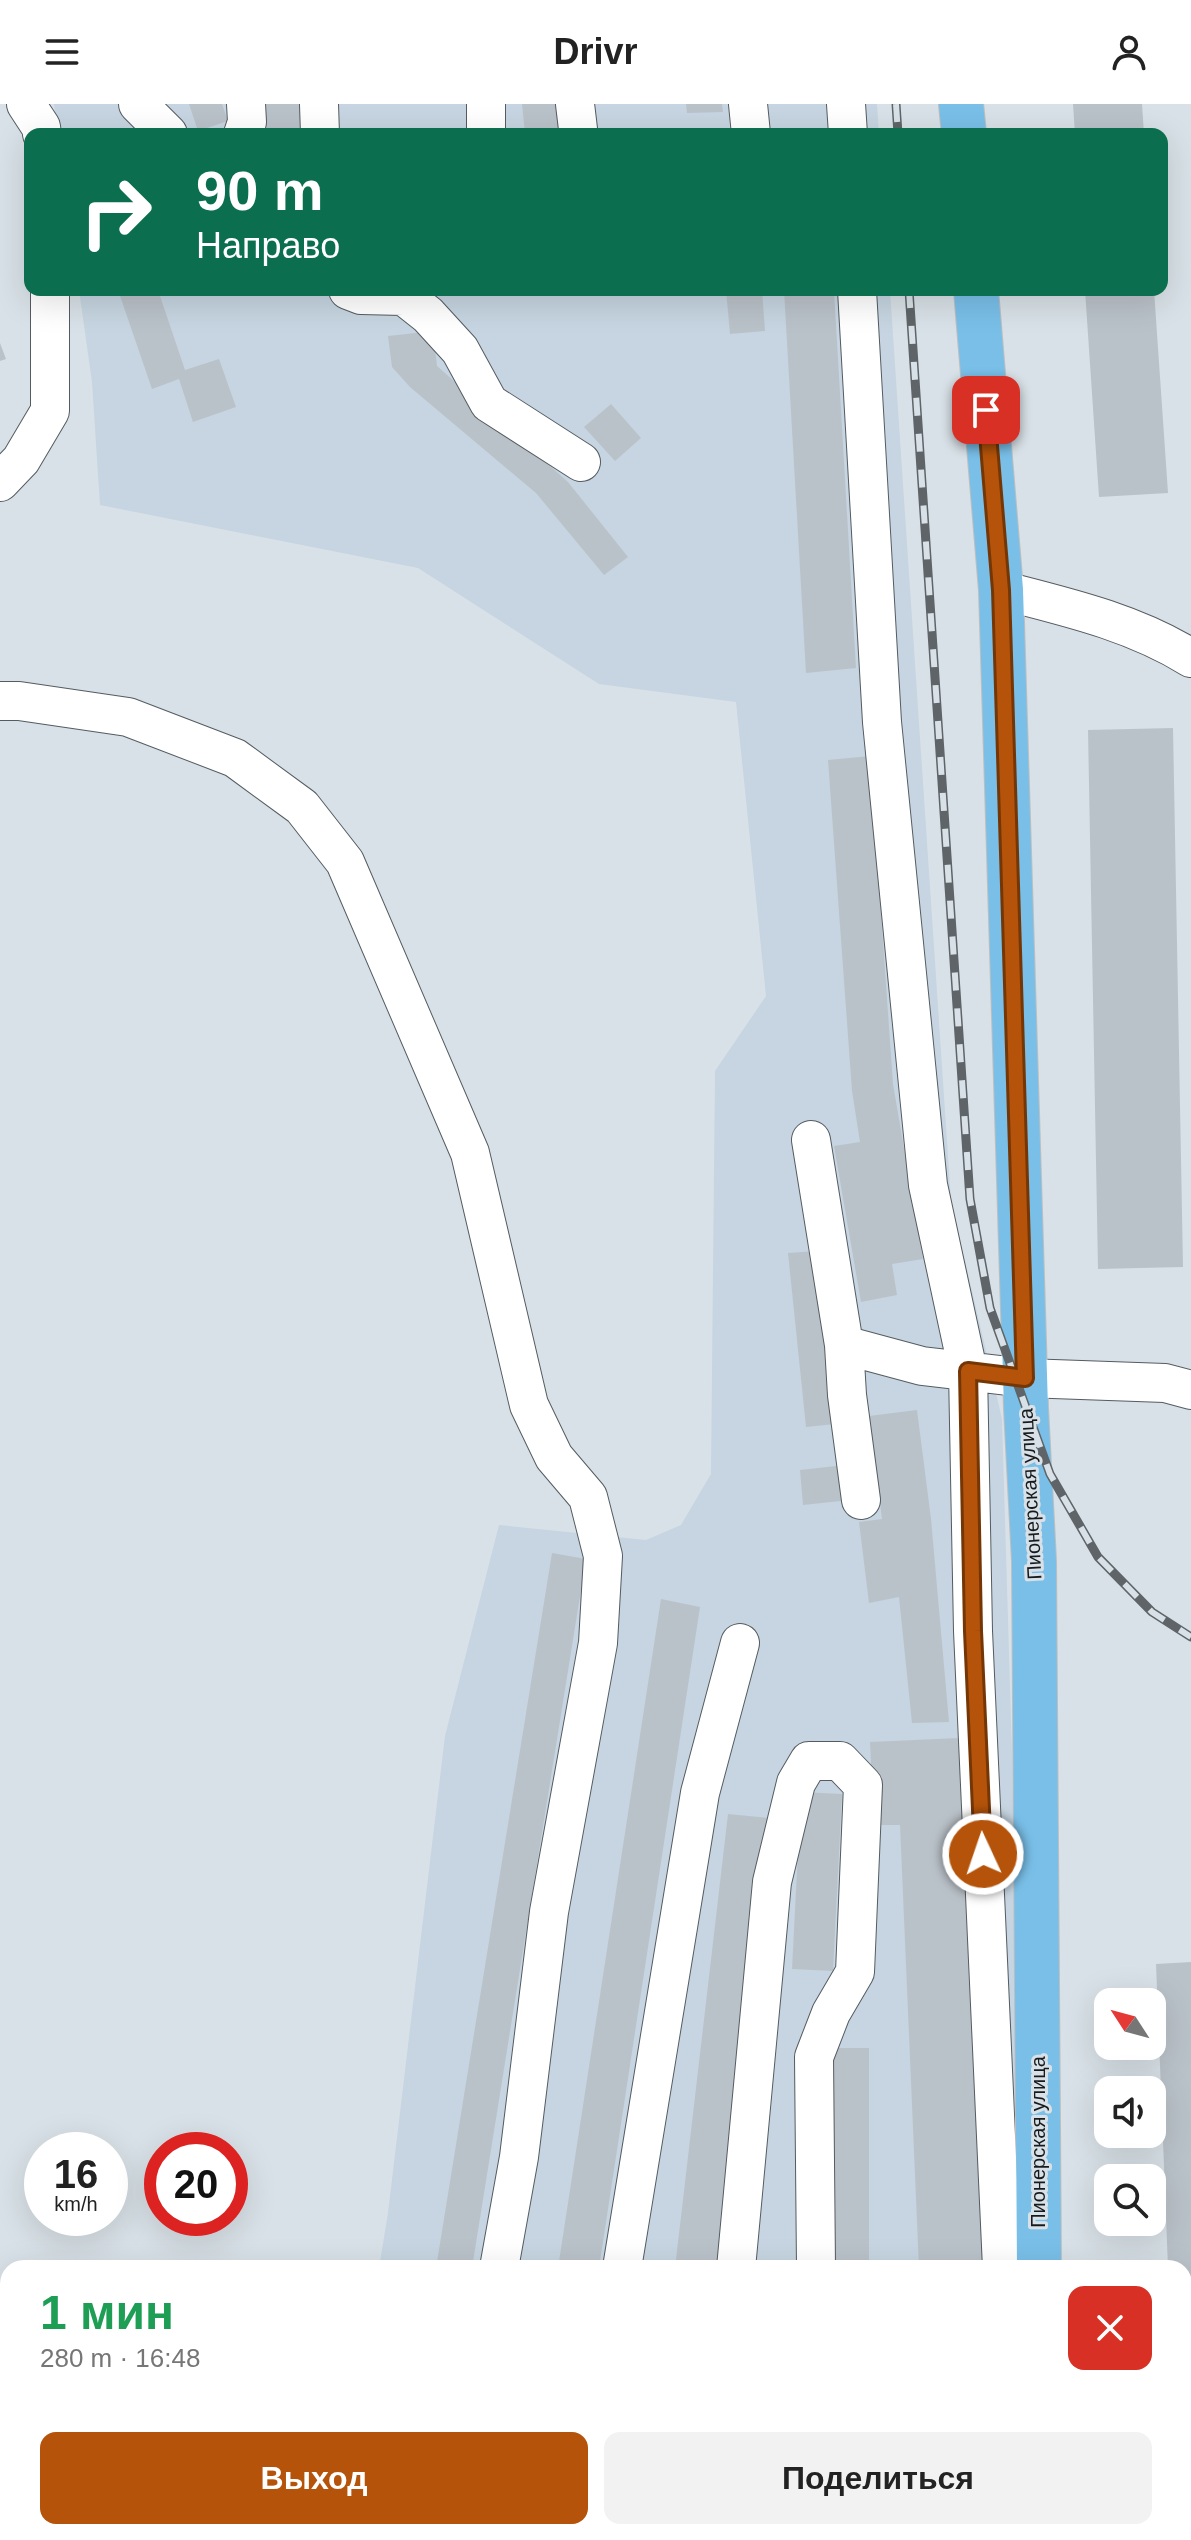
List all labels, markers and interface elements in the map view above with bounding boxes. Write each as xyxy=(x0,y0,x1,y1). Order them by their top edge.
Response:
icon: menu xyxy=(40,30,84,74)
icon: person xyxy=(1107,30,1151,74)
text: Drivr xyxy=(553,31,638,72)
text: 90 m xyxy=(196,159,324,222)
icon: right xyxy=(64,160,168,264)
text: Направо xyxy=(196,225,340,266)
pin xyxy=(952,376,1020,444)
icon: arrive xyxy=(964,388,1008,432)
street label: Пионерская улица xyxy=(1014,1407,1045,1580)
position arrow xyxy=(941,1812,1025,1896)
north arrow xyxy=(1094,1988,1166,2060)
map controls xyxy=(1094,1988,1166,2236)
street label: Пионерская улица xyxy=(1027,2055,1049,2228)
button: sound xyxy=(1094,2076,1166,2148)
speed limit sign: 20 xyxy=(144,2132,248,2236)
text: 16 xyxy=(54,2152,98,2196)
button: search xyxy=(1094,2164,1166,2236)
text: km/h xyxy=(54,2193,98,2215)
text: 1 мин xyxy=(40,2286,174,2339)
button: close xyxy=(1068,2286,1152,2370)
text: 280 m · 16:48 xyxy=(40,2343,200,2373)
button: Выход xyxy=(40,2432,588,2524)
button: Поделиться xyxy=(604,2432,1152,2524)

